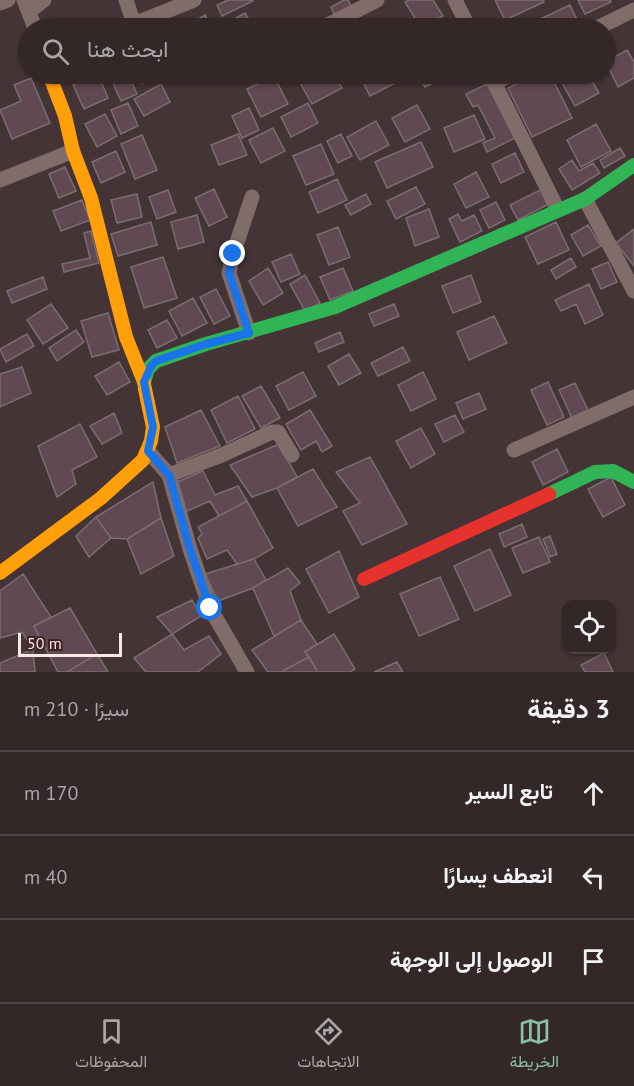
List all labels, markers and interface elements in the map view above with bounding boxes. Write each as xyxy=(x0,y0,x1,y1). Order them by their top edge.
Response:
search box xyxy=(18,18,616,84)
icon: search xyxy=(39,35,72,68)
text: ابحث هنا xyxy=(87,35,168,63)
route end xyxy=(219,240,245,266)
route start xyxy=(196,594,222,620)
map controls xyxy=(562,600,616,654)
button: locate xyxy=(562,600,616,654)
scale bar xyxy=(18,630,122,658)
text: 50 m xyxy=(27,633,62,653)
text: 3 دقيقة xyxy=(527,692,610,725)
text: سيرًا · 210 m xyxy=(24,696,129,722)
text: تابع السير xyxy=(465,777,553,805)
icon: ahead xyxy=(577,777,610,810)
text: 170 m xyxy=(24,780,78,806)
text: انعطف يسارًا xyxy=(443,861,553,889)
icon: left xyxy=(577,861,610,894)
text: 40 m xyxy=(24,864,67,890)
text: الوصول إلى الوجهة xyxy=(390,945,553,973)
icon: arrive xyxy=(577,945,610,978)
tab: المحفوظات xyxy=(75,1015,147,1076)
tab: الاتجاهات xyxy=(297,1015,359,1076)
tab: الخريطة xyxy=(509,1015,559,1076)

